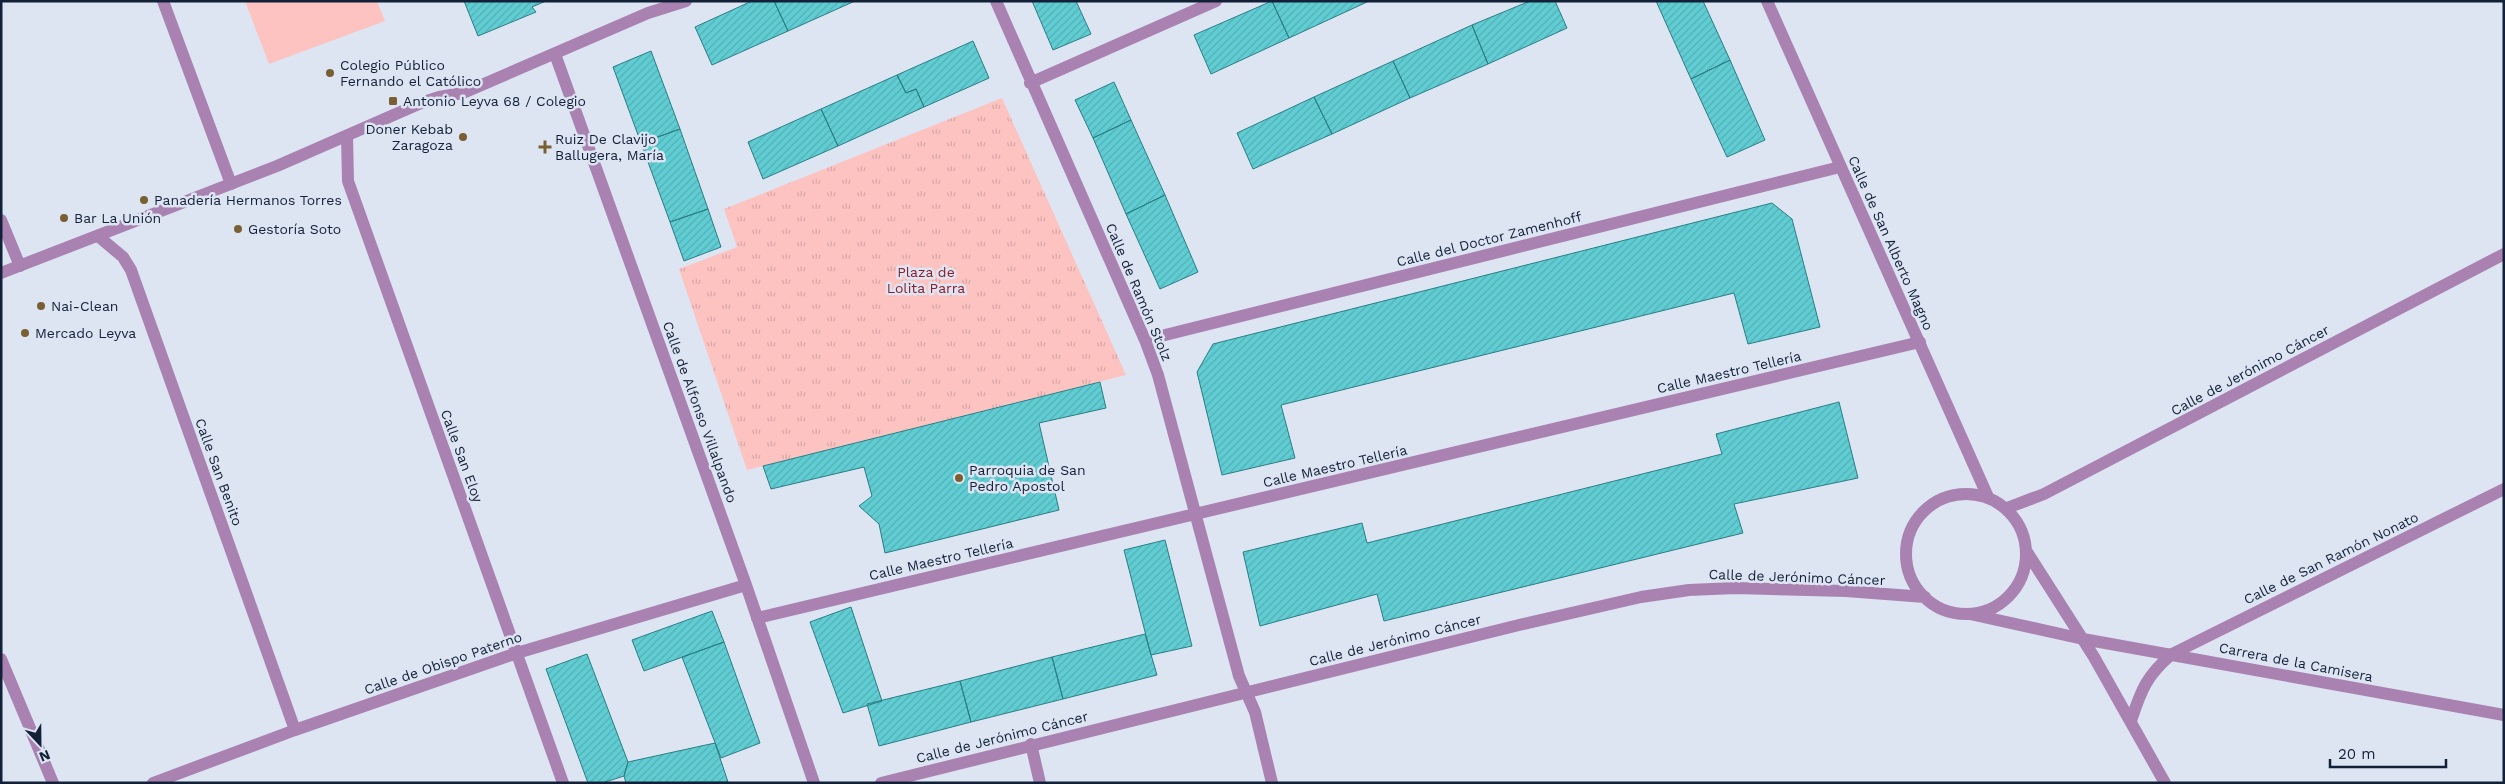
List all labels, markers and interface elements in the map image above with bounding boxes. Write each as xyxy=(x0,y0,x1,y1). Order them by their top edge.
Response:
place label: Colegio Público Fernando el Católico xyxy=(340,57,481,89)
marker: Colegio Público Fernando el Católico xyxy=(324,67,336,79)
place label: Antonio Leyva 68 / Colegio xyxy=(403,93,586,109)
marker: Antonio Leyva 68 / Colegio xyxy=(387,95,399,107)
place label: Doner Kebab Zaragoza xyxy=(365,121,453,153)
marker: Doner Kebab Zaragoza xyxy=(457,131,469,143)
place label: Ruiz De Clavijo Ballugera, María xyxy=(555,131,664,163)
marker: Ruiz De Clavijo Ballugera, María xyxy=(539,141,551,153)
street label: Calle de San Alberto Magno xyxy=(1845,153,1937,333)
place label: Panadería Hermanos Torres xyxy=(154,192,342,208)
marker: Panadería Hermanos Torres xyxy=(138,194,150,206)
street label: Calle del Doctor Zamenhoff xyxy=(1395,208,1583,270)
place label: Bar La Unión xyxy=(74,210,161,226)
marker: Bar La Unión xyxy=(58,212,70,224)
place label: Gestoría Soto xyxy=(248,221,341,237)
street label: Calle de Ramón Stolz xyxy=(1103,221,1175,363)
marker: Gestoría Soto xyxy=(232,223,244,235)
park label: Plaza de Lolita Parra xyxy=(887,264,965,296)
place label: Nai-Clean xyxy=(51,298,119,314)
marker: Nai-Clean xyxy=(35,300,47,312)
street label: Calle de Alfonso Villalpando xyxy=(660,319,740,505)
street label: Calle de Jerónimo Cáncer xyxy=(2168,321,2332,419)
place label: Mercado Leyva xyxy=(35,325,136,341)
marker: Mercado Leyva xyxy=(19,327,31,339)
street label: Calle Maestro Tellería xyxy=(1655,348,1803,396)
street label: Calle San Eloy xyxy=(438,407,487,505)
street label: Calle San Benito xyxy=(192,416,246,528)
street label: Calle Maestro Tellería xyxy=(1261,442,1409,490)
place label: Parroquia de San Pedro Apostol xyxy=(969,462,1086,494)
marker: Parroquia de San Pedro Apostol xyxy=(953,472,965,484)
street label: Calle de San Ramón Nonato xyxy=(2241,509,2421,607)
street label: Calle Maestro Tellería xyxy=(867,535,1015,583)
street label: Calle de Jerónimo Cáncer xyxy=(1708,566,1886,588)
street label: Calle de Jerónimo Cáncer xyxy=(1307,611,1483,669)
street label: Calle de Obispo Paterno xyxy=(362,628,524,698)
street label: Carrera de la Camisera xyxy=(2218,639,2374,685)
street label: Calle de Jerónimo Cáncer xyxy=(914,708,1090,766)
north arrow xyxy=(15,719,65,769)
scale bar xyxy=(2330,736,2446,768)
text: 20 m xyxy=(2338,745,2376,763)
text: N xyxy=(37,747,53,765)

